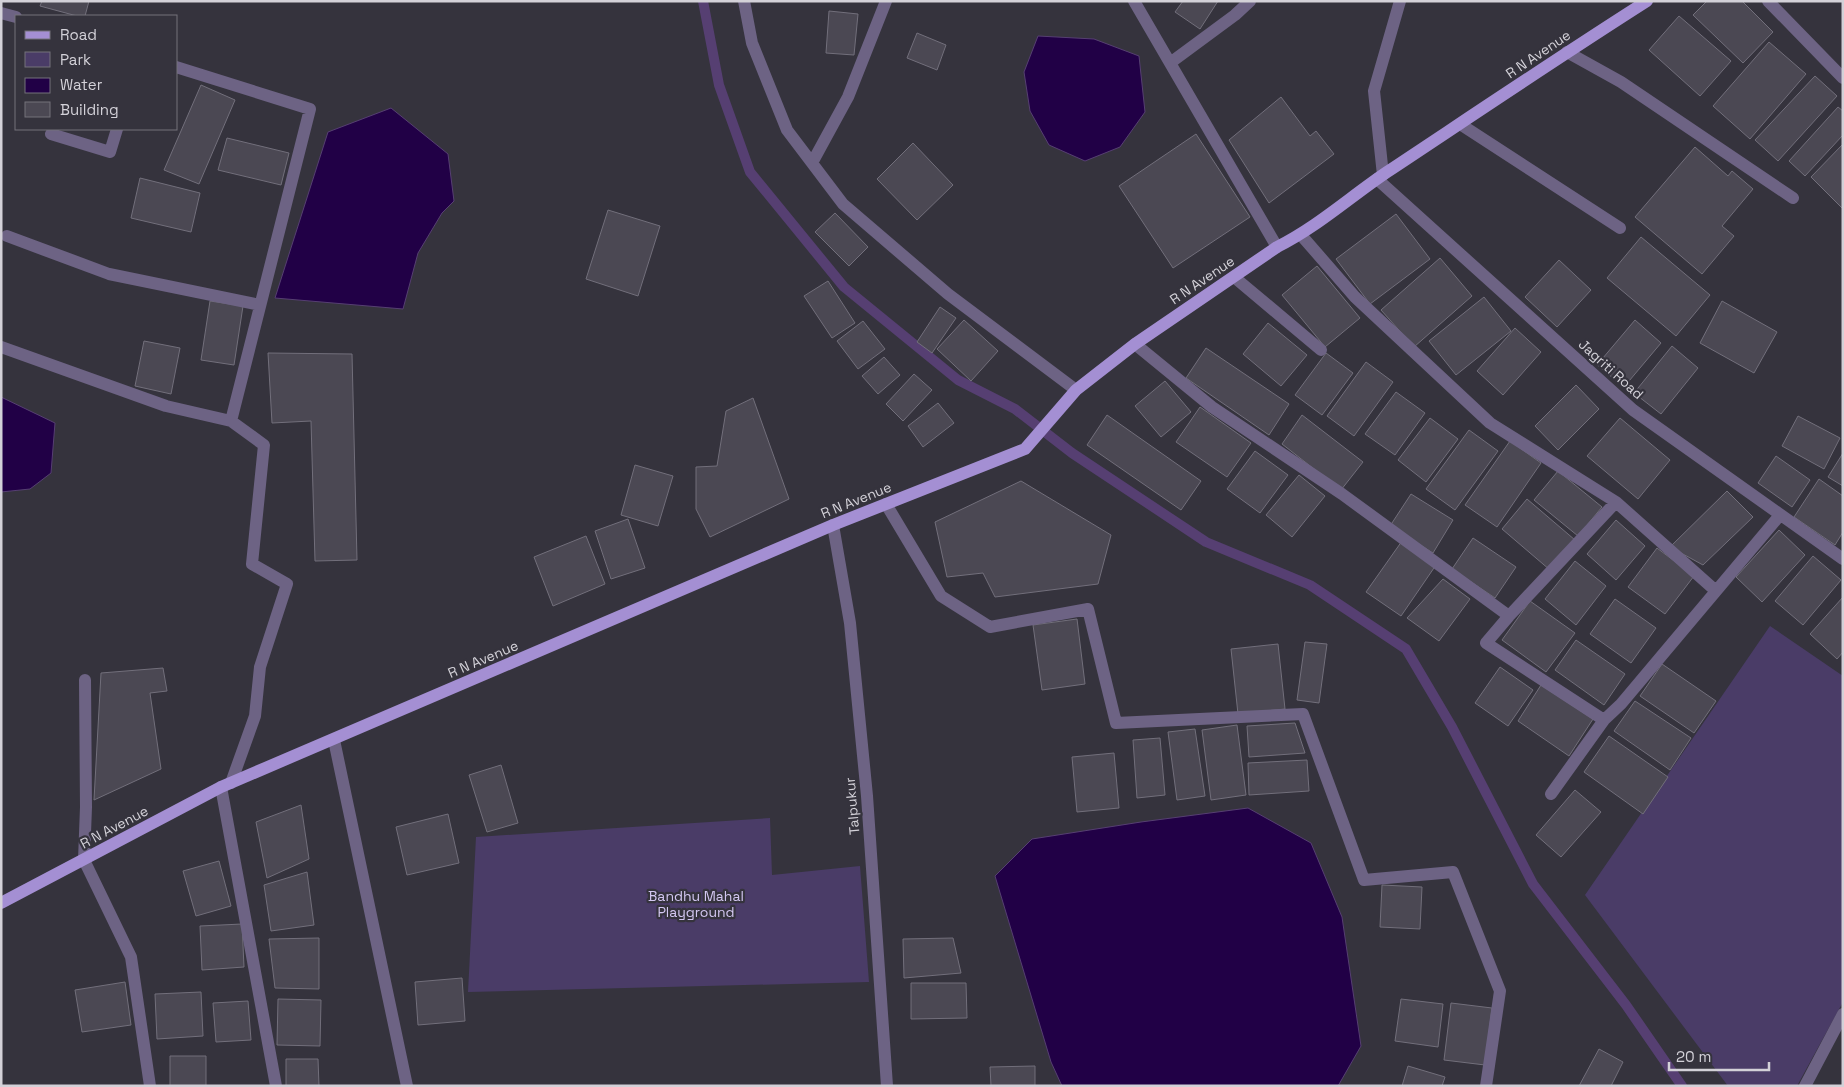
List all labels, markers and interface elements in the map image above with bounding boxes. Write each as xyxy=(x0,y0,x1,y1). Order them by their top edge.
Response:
legend xyxy=(15,15,178,130)
text: Road xyxy=(60,25,97,44)
street label: R N Avenue xyxy=(1502,26,1574,82)
text: Park xyxy=(60,50,91,69)
text: Water xyxy=(60,75,103,94)
text: Building xyxy=(60,100,119,119)
street label: R N Avenue xyxy=(1166,252,1238,308)
street label: Jagriti Road xyxy=(1575,335,1647,403)
street label: R N Avenue xyxy=(818,478,894,522)
street label: R N Avenue xyxy=(445,636,521,682)
street label: Talpukur xyxy=(841,777,863,835)
street label: R N Avenue xyxy=(77,802,151,852)
park label: Bandhu Mahal Playground xyxy=(648,887,744,921)
scale bar xyxy=(1669,1040,1769,1072)
text: 20 m xyxy=(1676,1047,1711,1066)

